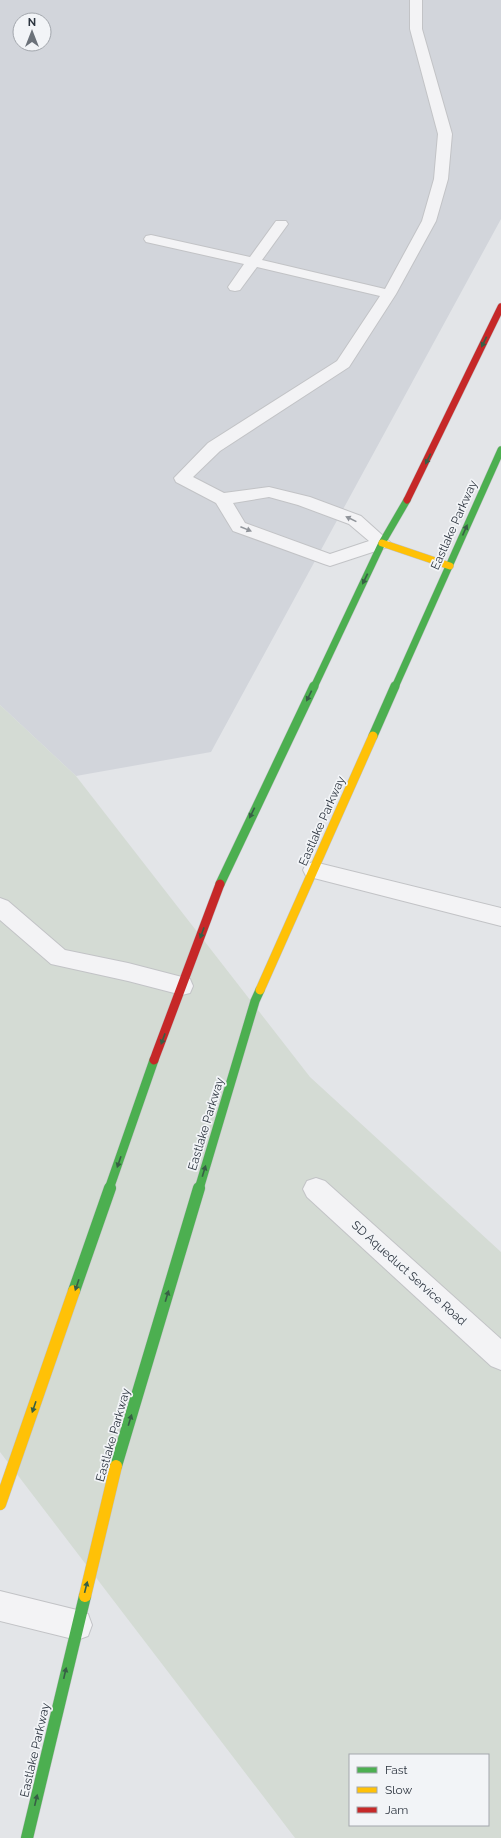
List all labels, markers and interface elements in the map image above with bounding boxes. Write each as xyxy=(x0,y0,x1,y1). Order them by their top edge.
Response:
north arrow xyxy=(12,12,52,52)
text: N xyxy=(28,16,36,29)
one-way arrow xyxy=(481,336,487,348)
one-way arrow xyxy=(425,453,431,465)
street label: Eastlake Parkway xyxy=(428,478,480,572)
one-way arrow xyxy=(346,516,357,522)
one-way arrow xyxy=(463,524,469,536)
one-way arrow xyxy=(240,526,251,532)
one-way arrow xyxy=(362,573,368,584)
one-way arrow xyxy=(306,690,312,702)
street label: Eastlake Parkway xyxy=(296,774,348,868)
one-way arrow xyxy=(249,807,255,819)
one-way arrow xyxy=(198,927,204,939)
one-way arrow xyxy=(159,1034,165,1046)
street label: Eastlake Parkway xyxy=(185,1075,227,1172)
one-way arrow xyxy=(116,1156,122,1168)
one-way arrow xyxy=(201,1165,207,1177)
street label: SD Aqueduct Service Road xyxy=(349,1218,469,1328)
one-way arrow xyxy=(73,1279,79,1291)
one-way arrow xyxy=(164,1290,170,1302)
street label: Eastlake Parkway xyxy=(93,1386,133,1483)
one-way arrow xyxy=(30,1402,36,1414)
one-way arrow xyxy=(127,1414,133,1426)
one-way arrow xyxy=(84,1581,90,1593)
one-way arrow xyxy=(63,1667,69,1680)
street label: Eastlake Parkway xyxy=(17,1701,53,1799)
legend xyxy=(349,1754,489,1826)
text: Fast xyxy=(385,1763,408,1777)
text: Slow xyxy=(385,1783,412,1797)
one-way arrow xyxy=(34,1794,40,1806)
text: Jam xyxy=(385,1803,408,1817)

